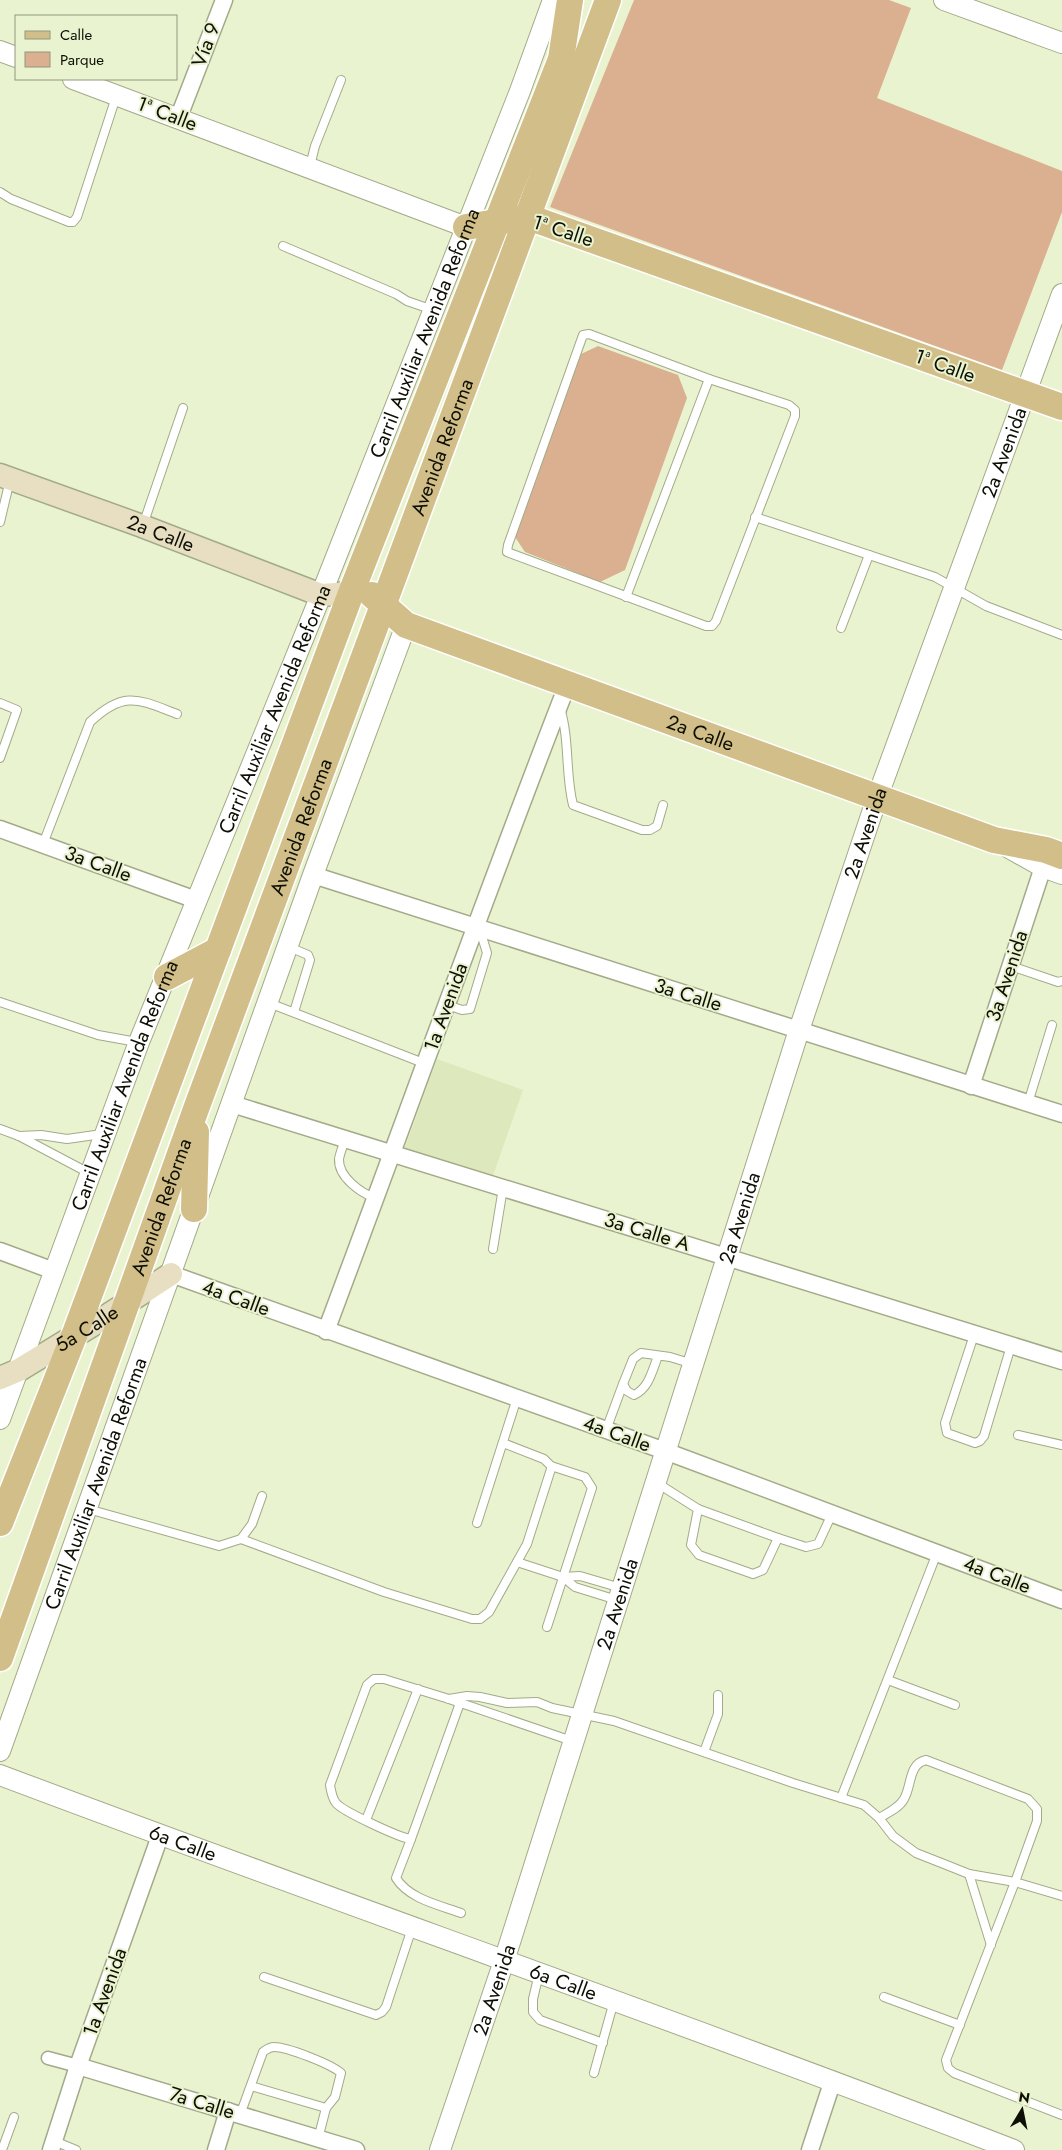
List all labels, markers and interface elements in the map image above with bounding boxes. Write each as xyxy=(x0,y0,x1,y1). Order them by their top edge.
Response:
legend xyxy=(15,15,178,80)
street label: Vía 9 xyxy=(184,19,228,71)
text: Calle xyxy=(60,24,92,46)
text: Parque xyxy=(60,49,104,71)
street label: 1ª Calle xyxy=(133,89,201,139)
street label: Carril Auxiliar Avenida Reforma xyxy=(365,205,483,461)
street label: 1ª Calle xyxy=(529,208,597,254)
street label: 1ª Calle xyxy=(911,342,979,390)
street label: Avenida Reforma xyxy=(406,376,478,520)
street label: 2a Avenida xyxy=(974,403,1034,502)
street label: 2a Calle xyxy=(123,507,199,559)
street label: Carril Auxiliar Avenida Reforma xyxy=(213,581,335,837)
street label: 2a Calle xyxy=(663,707,738,758)
street label: Avenida Reforma xyxy=(265,757,339,899)
street label: 2a Avenida xyxy=(836,783,894,883)
street label: 3a Calle xyxy=(60,839,136,889)
street label: 3a Avenida xyxy=(979,927,1035,1025)
street label: Carril Auxiliar Avenida Reforma xyxy=(66,957,184,1213)
street label: 1a Avenida xyxy=(417,959,475,1055)
street label: 3a Calle xyxy=(651,971,725,1019)
street label: Avenida Reforma xyxy=(124,1135,196,1279)
street label: 2a Avenida xyxy=(711,1168,768,1268)
street label: 3a Calle A xyxy=(600,1205,694,1259)
street label: 4a Calle xyxy=(198,1272,274,1324)
street label: 5a Calle xyxy=(49,1298,124,1359)
street label: Carril Auxiliar Avenida Reforma xyxy=(37,1353,154,1614)
street label: 4a Calle xyxy=(579,1408,655,1460)
street label: 4a Calle xyxy=(959,1549,1035,1601)
street label: 2a Avenida xyxy=(589,1554,645,1654)
street label: 6a Calle xyxy=(145,1817,221,1869)
street label: 2a Avenida xyxy=(465,1941,523,2039)
street label: 1a Avenida xyxy=(76,1944,134,2040)
street label: 6a Calle xyxy=(525,1956,601,2007)
street label: 7a Calle xyxy=(166,2079,238,2127)
north arrow xyxy=(997,2085,1047,2135)
text: N xyxy=(1017,2086,1031,2108)

